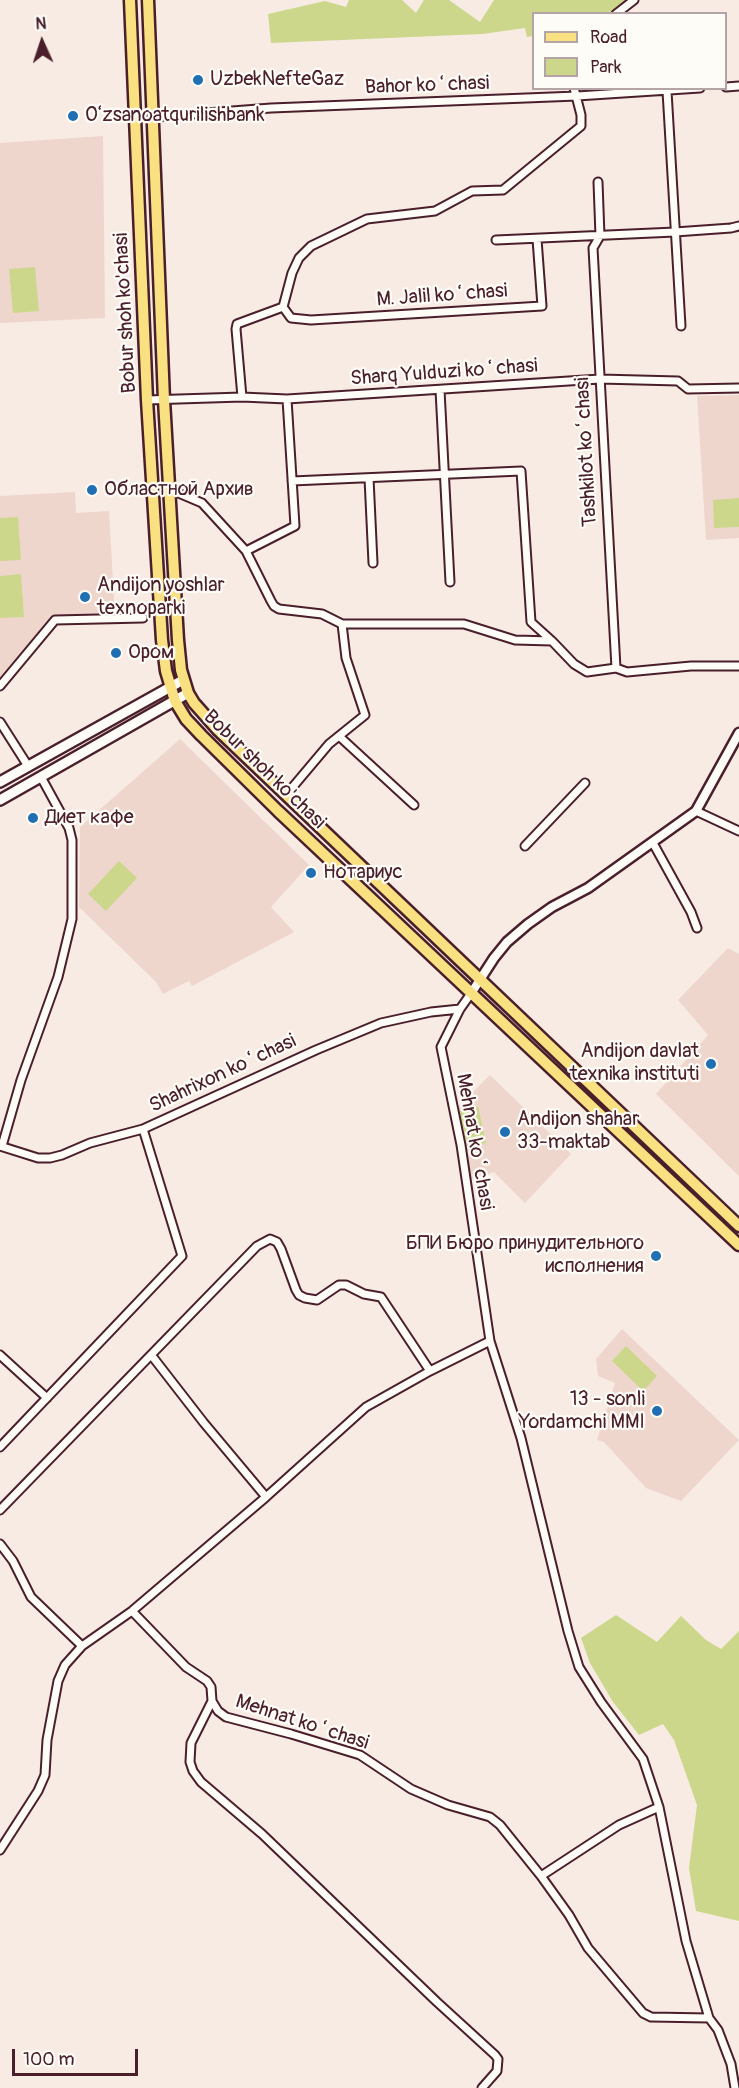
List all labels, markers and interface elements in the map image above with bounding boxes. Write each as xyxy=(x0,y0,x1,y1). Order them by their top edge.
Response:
north arrow xyxy=(12,12,72,72)
legend xyxy=(532,12,727,90)
text: N xyxy=(35,14,47,34)
text: Road xyxy=(590,26,627,49)
text: Park xyxy=(590,56,622,79)
place label: UzbekNefteGaz xyxy=(210,68,344,92)
street label: Bahor koʻchasi xyxy=(364,72,490,100)
marker: UzbekNefteGaz xyxy=(191,73,205,87)
place label: Oʻzsanoatqurilishbank xyxy=(85,104,265,128)
marker: Oʻzsanoatqurilishbank xyxy=(66,109,80,123)
street label: Bobur shoh ko'chasi xyxy=(110,232,142,394)
street label: M. Jalil koʻchasi xyxy=(376,279,508,313)
street label: Sharq Yulduzi koʻchasi xyxy=(350,354,538,392)
street label: Tashkilot koʻchasi xyxy=(571,377,603,527)
place label: Областной Архив xyxy=(104,478,254,502)
marker: Областной Архив xyxy=(85,483,99,497)
place label: Andijon yoshlar texnoparki xyxy=(97,574,225,621)
marker: Andijon yoshlar texnoparki xyxy=(78,590,92,604)
place label: Ором xyxy=(128,641,174,665)
marker: Ором xyxy=(109,646,123,660)
street label: Bobur shoh ko'chasi xyxy=(198,706,330,834)
place label: Диет кафе xyxy=(45,806,134,830)
marker: Диет кафе xyxy=(26,811,40,825)
place label: Нотариус xyxy=(323,861,403,885)
marker: Нотариус xyxy=(304,866,318,880)
street label: Shahrixon koʻchasi xyxy=(146,1030,300,1118)
place label: Andijon davlat texnika instituti xyxy=(570,1040,699,1087)
marker: Andijon davlat texnika instituti xyxy=(704,1057,718,1071)
street label: Mehnat koʻchasi xyxy=(450,1072,498,1212)
place label: Andijon shahar 33-maktab xyxy=(517,1108,639,1155)
marker: Andijon shahar 33-maktab xyxy=(498,1125,512,1139)
place label: БПИ Бюро принудительного исполнения xyxy=(406,1232,644,1279)
marker: БПИ Бюро принудительного исполнения xyxy=(649,1249,663,1263)
place label: 13 - sonli Yordamchi MMI xyxy=(519,1388,645,1435)
marker: 13 - sonli Yordamchi MMI xyxy=(650,1404,664,1418)
street label: Mehnat koʻchasi xyxy=(232,1690,372,1756)
scale bar xyxy=(15,2037,141,2075)
text: 100 m xyxy=(23,2048,75,2071)

